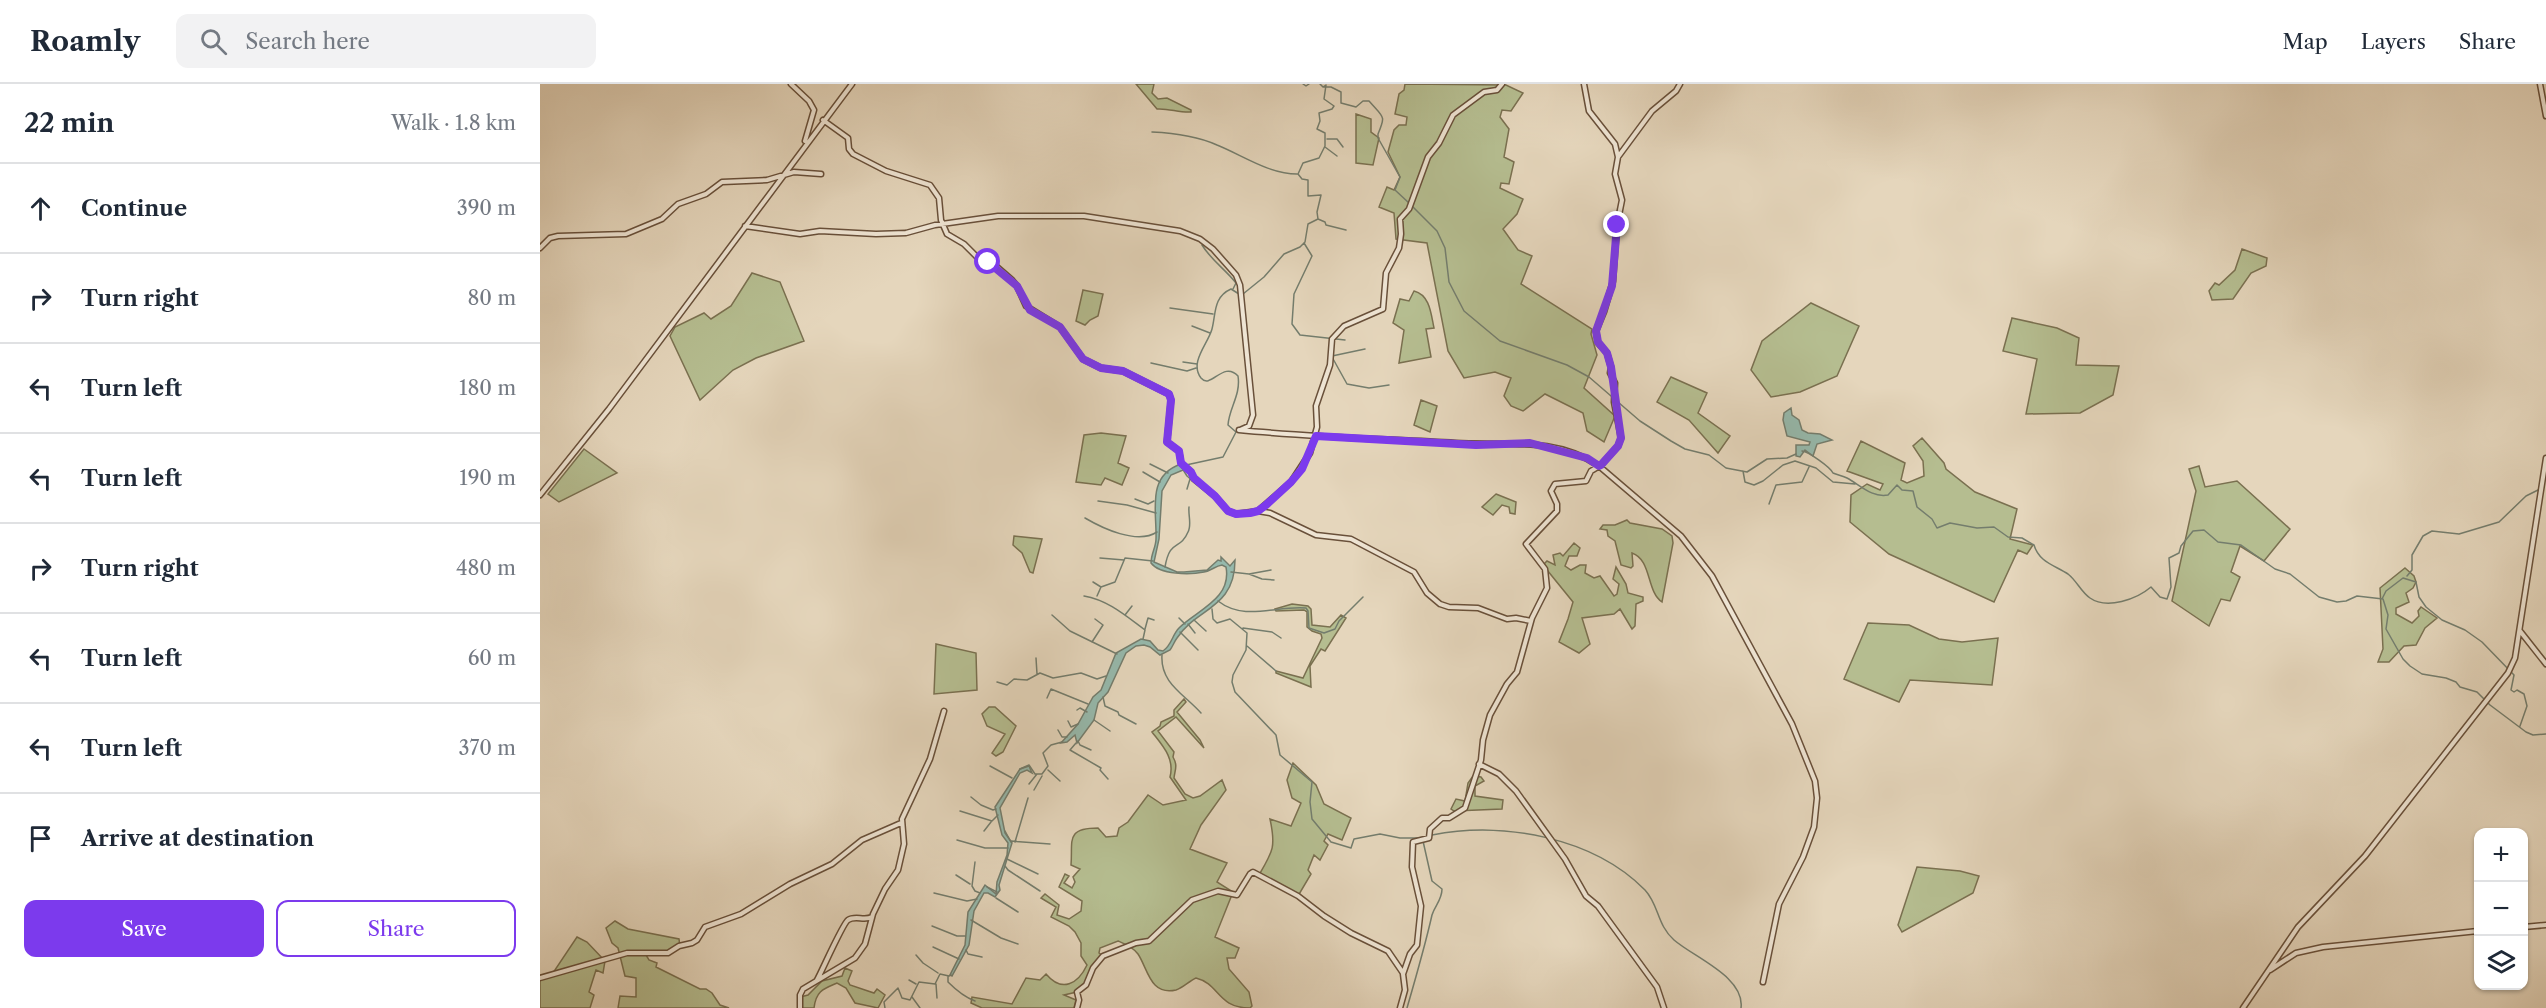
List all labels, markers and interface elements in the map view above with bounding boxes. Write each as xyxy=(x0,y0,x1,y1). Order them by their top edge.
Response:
search box xyxy=(176,14,596,68)
text: Roamly xyxy=(30,24,140,58)
icon: search xyxy=(197,25,230,58)
text: Search here xyxy=(245,28,370,55)
text: Map xyxy=(2283,29,2328,54)
text: Layers xyxy=(2361,29,2426,54)
text: Share xyxy=(2459,29,2516,54)
text: 22 min xyxy=(24,107,114,139)
text: Walk · 1.8 km xyxy=(391,111,516,135)
icon: ahead xyxy=(24,192,57,225)
text: Continue xyxy=(81,195,187,222)
text: 390 m xyxy=(457,196,516,220)
route end xyxy=(1603,211,1629,237)
route start xyxy=(974,248,1000,274)
icon: right xyxy=(24,282,57,315)
text: Turn right xyxy=(81,285,199,312)
text: 80 m xyxy=(468,286,516,310)
icon: left xyxy=(24,372,57,405)
text: Turn left xyxy=(81,375,182,402)
text: 180 m xyxy=(459,376,516,400)
icon: left xyxy=(24,462,57,495)
text: Turn left xyxy=(81,465,182,492)
text: 190 m xyxy=(459,466,516,490)
icon: right xyxy=(24,552,57,585)
text: Turn right xyxy=(81,555,199,582)
text: 480 m xyxy=(456,556,516,580)
icon: left xyxy=(24,642,57,675)
text: Turn left xyxy=(81,645,182,672)
text: 60 m xyxy=(468,646,516,670)
icon: left xyxy=(24,732,57,765)
text: Turn left xyxy=(81,735,182,762)
text: 370 m xyxy=(459,736,516,760)
icon: arrive xyxy=(24,822,57,855)
text: Arrive at destination xyxy=(81,825,314,852)
map controls xyxy=(2474,828,2528,990)
button: + xyxy=(2474,828,2528,882)
button: − xyxy=(2474,882,2528,936)
button: Save xyxy=(24,900,264,957)
button: Share xyxy=(276,900,516,957)
button: layers xyxy=(2474,936,2528,990)

